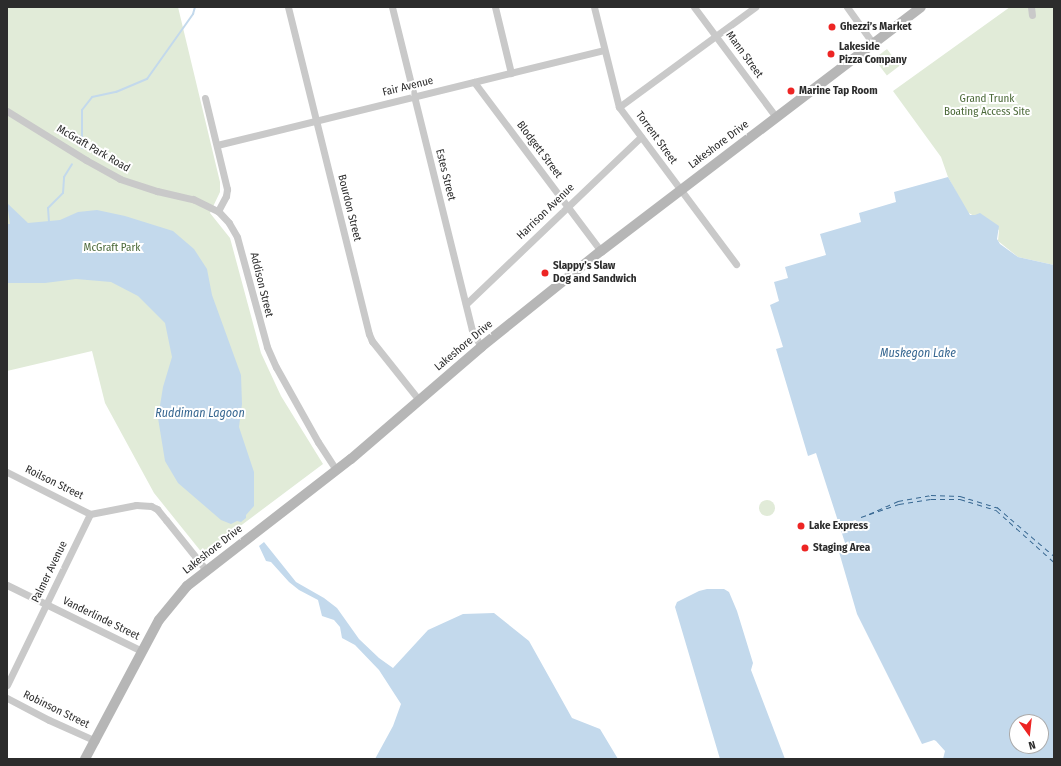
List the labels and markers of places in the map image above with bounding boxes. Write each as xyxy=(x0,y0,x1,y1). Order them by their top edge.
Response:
place label: Ghezzi’s Market xyxy=(840,20,912,34)
marker: Ghezzi’s Market xyxy=(827,22,837,32)
place label: Lakeside Pizza Company xyxy=(839,41,907,67)
marker: Lakeside Pizza Company xyxy=(826,49,836,59)
place label: Marine Tap Room xyxy=(799,84,878,98)
marker: Marine Tap Room xyxy=(786,86,796,96)
place label: Slappy’s Slaw Dog and Sandwich xyxy=(553,260,637,286)
marker: Slappy’s Slaw Dog and Sandwich xyxy=(540,268,550,278)
place label: Lake Express xyxy=(809,519,868,533)
marker: Lake Express xyxy=(796,521,806,531)
place label: Staging Area xyxy=(813,541,870,555)
marker: Staging Area xyxy=(800,543,810,553)

